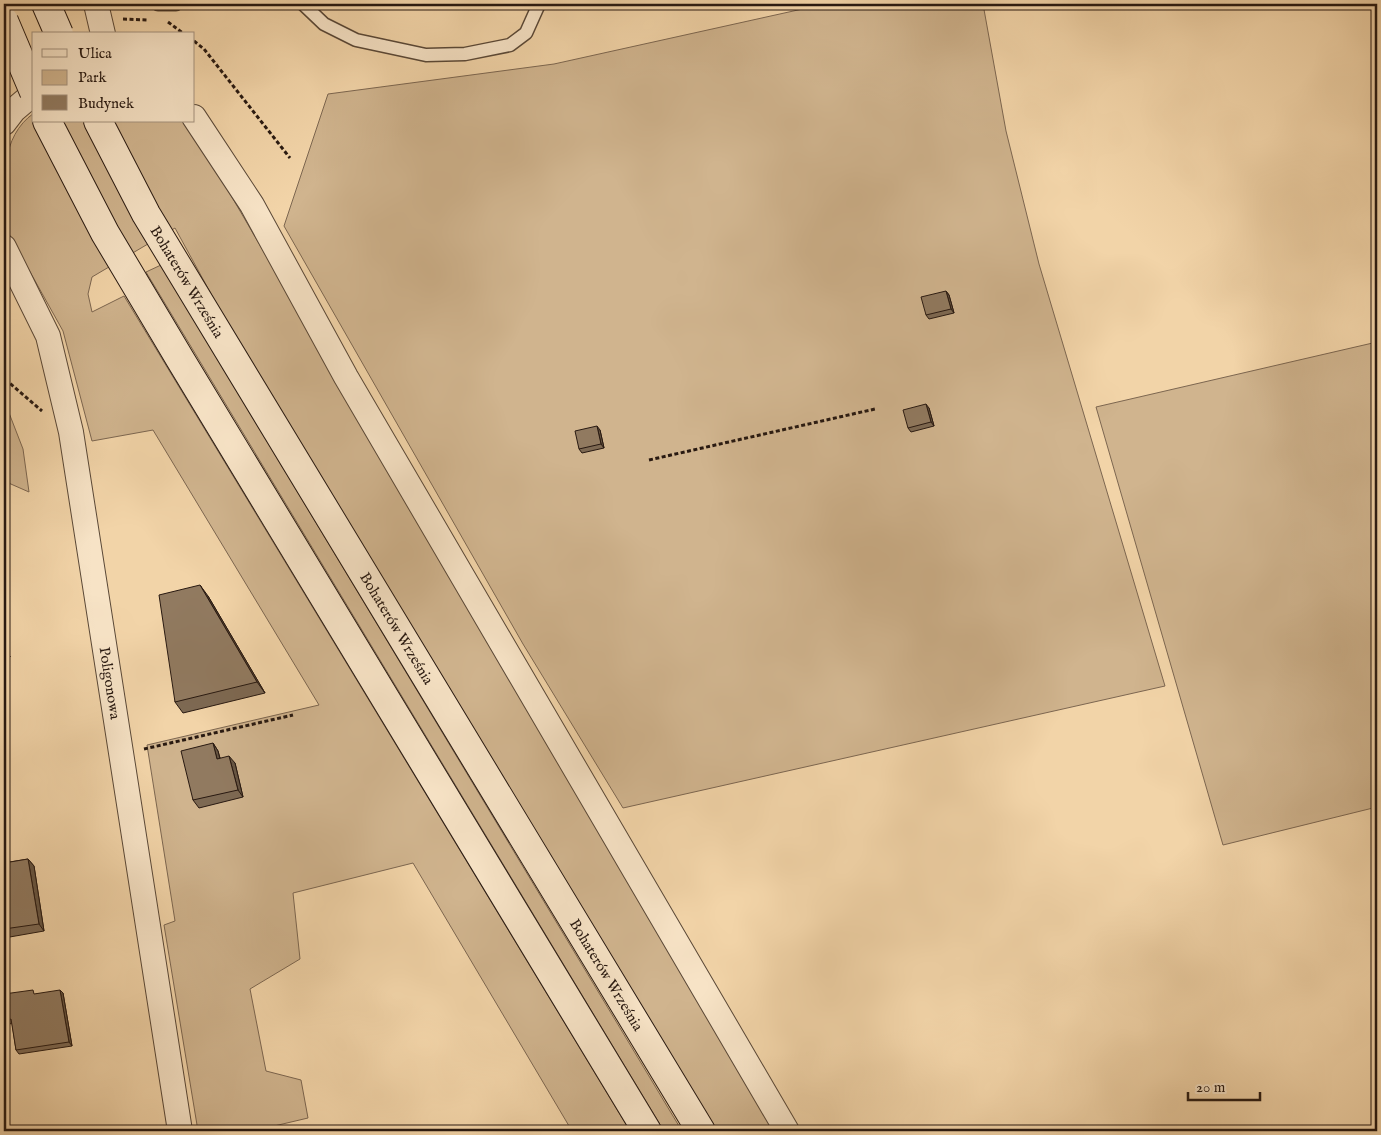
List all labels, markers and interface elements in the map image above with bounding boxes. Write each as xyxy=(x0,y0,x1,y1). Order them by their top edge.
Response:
legend xyxy=(32,32,195,122)
text: Ulica xyxy=(78,44,112,63)
text: Park xyxy=(78,68,108,87)
text: Budynek xyxy=(78,94,135,113)
street label: Bohaterów Września xyxy=(145,223,228,342)
street label: Bohaterów Września xyxy=(355,569,438,689)
street label: Poligonowa xyxy=(95,646,125,721)
street label: Bohaterów Września xyxy=(565,916,648,1035)
scale bar xyxy=(1188,1070,1261,1102)
text: 20 m xyxy=(1196,1078,1226,1097)

